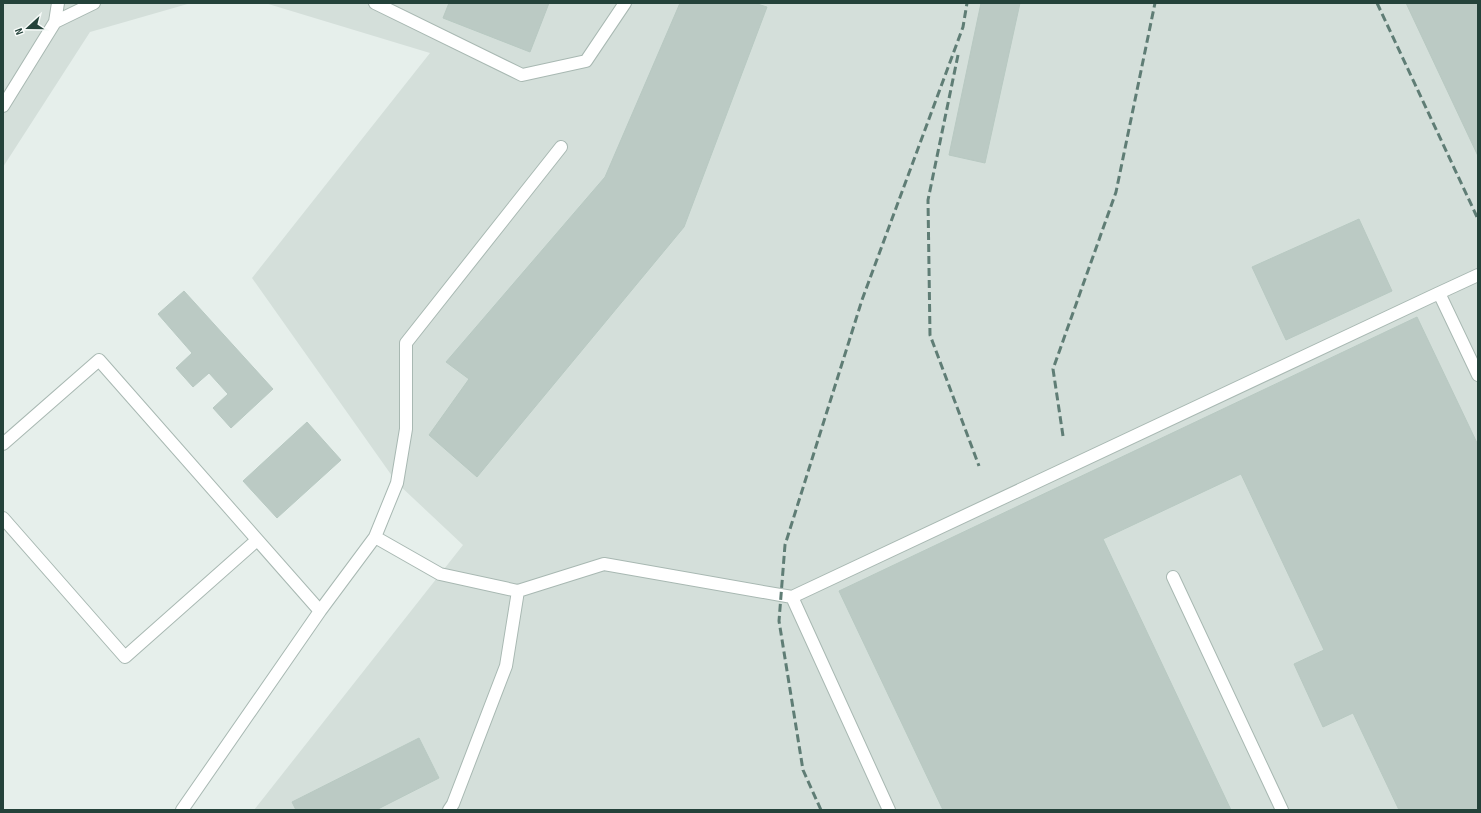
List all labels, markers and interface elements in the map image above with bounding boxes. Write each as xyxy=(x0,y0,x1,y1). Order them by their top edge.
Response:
north arrow xyxy=(8,8,48,48)
text: N xyxy=(12,26,26,36)

